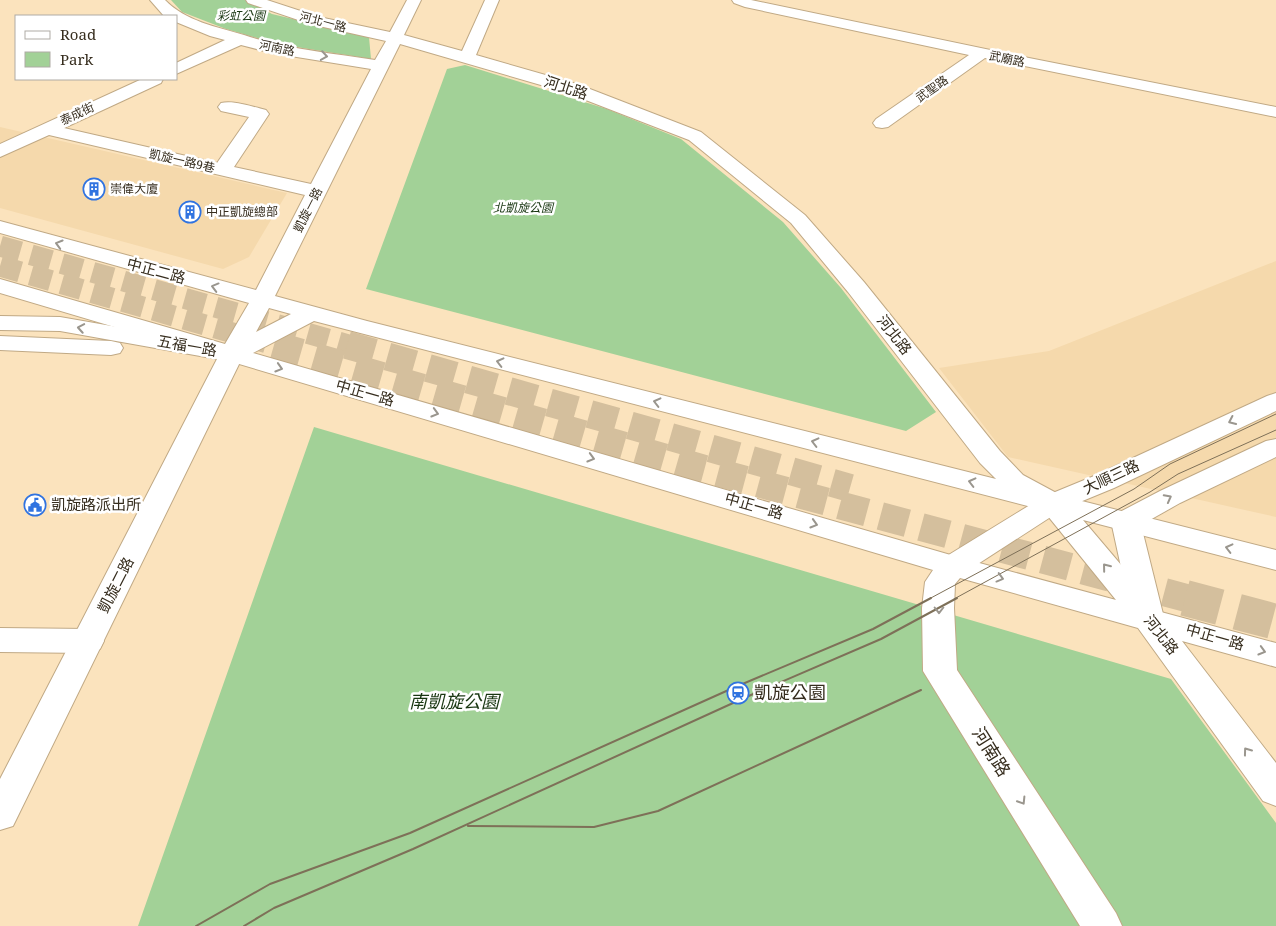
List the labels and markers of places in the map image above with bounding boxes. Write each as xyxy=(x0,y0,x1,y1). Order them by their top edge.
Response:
building icon: 崇偉大廈 xyxy=(82,177,106,201)
place label: 崇偉大廈 xyxy=(110,180,158,197)
building icon: 中正凱旋總部 xyxy=(178,200,202,224)
place label: 中正凱旋總部 xyxy=(206,203,278,220)
public building icon: 凱旋路派出所 xyxy=(23,493,47,517)
place label: 凱旋路派出所 xyxy=(51,494,141,514)
place label: 凱旋公園 xyxy=(754,680,826,704)
station icon: 凱旋公園 xyxy=(726,681,750,705)

